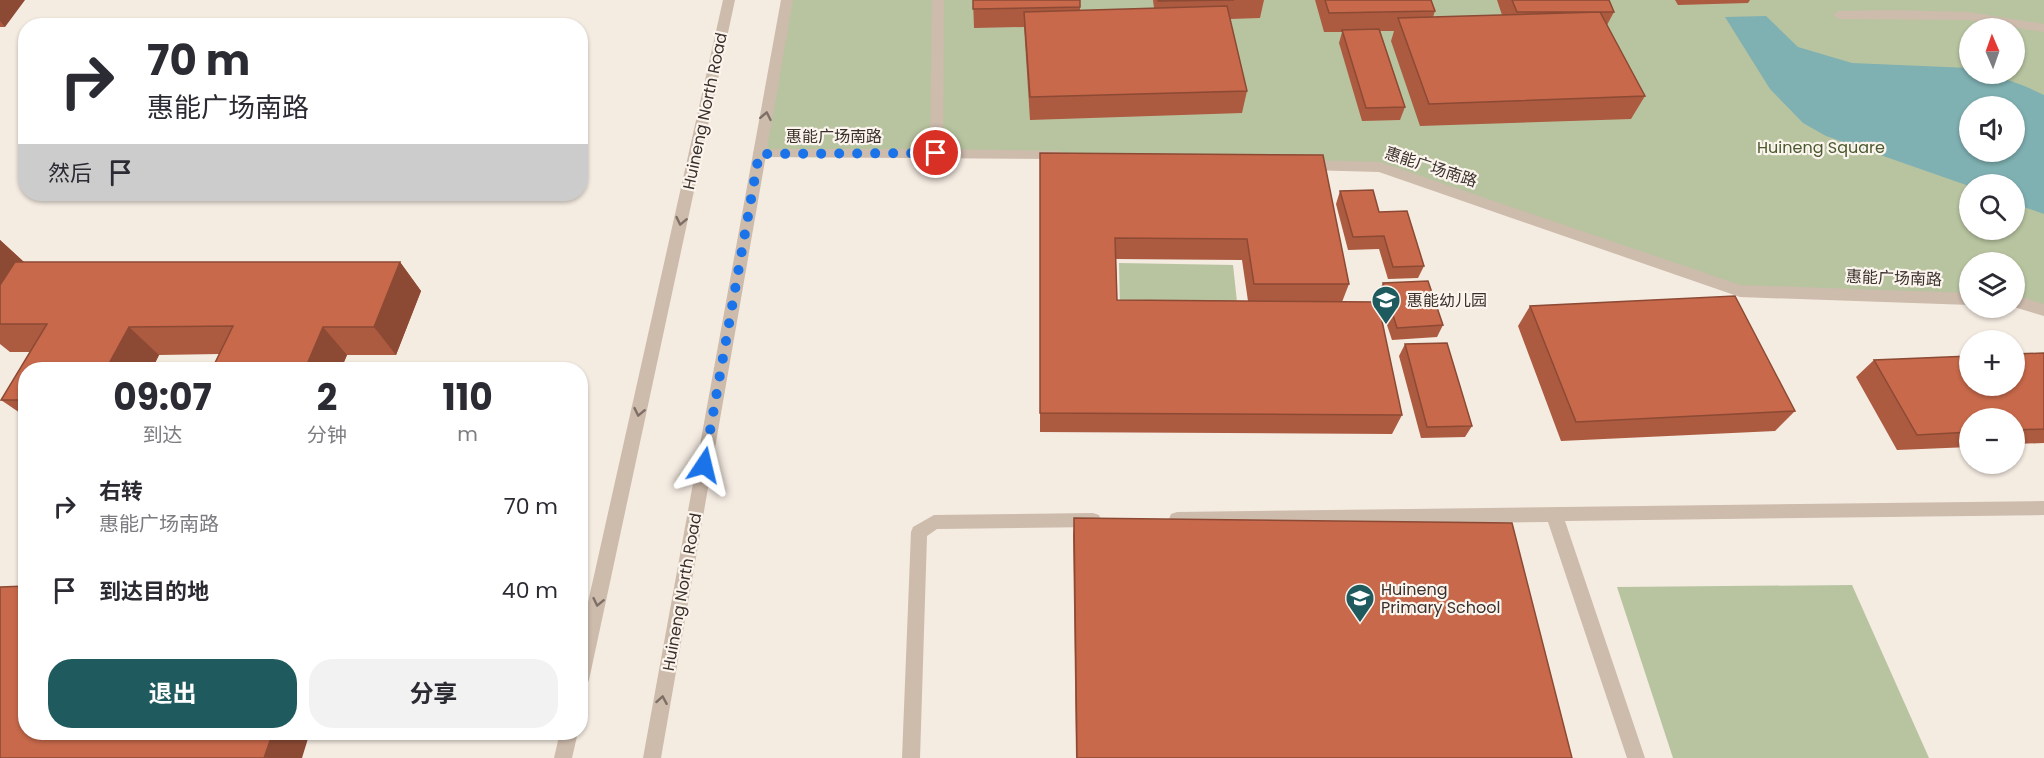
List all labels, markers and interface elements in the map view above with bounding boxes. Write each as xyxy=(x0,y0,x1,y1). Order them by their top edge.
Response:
north arrow xyxy=(1959,18,2025,84)
map controls xyxy=(1959,18,2025,474)
street label: Huineng North Road xyxy=(677,30,733,192)
text: 70 m xyxy=(147,31,250,90)
icon: right xyxy=(48,42,126,120)
text: 惠能广场南路 xyxy=(147,89,309,126)
button: sound xyxy=(1959,96,2025,162)
one-way arrow xyxy=(759,111,772,121)
street label: 惠能广场南路 xyxy=(786,125,882,148)
pin xyxy=(910,127,961,178)
icon: arrive xyxy=(919,136,952,169)
park label: Huineng Square xyxy=(1757,136,1885,159)
street label: 惠能广场南路 xyxy=(1382,141,1480,193)
icon: arrive xyxy=(104,156,137,189)
text: 然后 xyxy=(48,158,92,189)
button: search xyxy=(1959,174,2025,240)
one-way arrow xyxy=(675,216,688,226)
button: layers xyxy=(1959,252,2025,318)
street label: 惠能广场南路 xyxy=(1846,265,1942,291)
school or university icon: 惠能幼儿园 xyxy=(1370,284,1402,326)
place label: 惠能幼儿园 xyxy=(1407,289,1487,312)
button: + xyxy=(1959,330,2025,396)
text: 09:07 xyxy=(113,372,212,423)
text: 2 xyxy=(317,372,337,423)
text: 110 xyxy=(442,372,493,423)
one-way arrow xyxy=(633,407,646,417)
button: − xyxy=(1959,408,2025,474)
text: m xyxy=(457,420,478,448)
text: 到达 xyxy=(143,421,183,449)
text: 分钟 xyxy=(307,421,347,449)
position arrow xyxy=(672,433,736,497)
text: 右转 xyxy=(99,476,143,507)
icon: right xyxy=(48,490,81,523)
text: 70 m xyxy=(504,491,558,522)
text: 惠能广场南路 xyxy=(99,510,219,538)
street label: Huineng North Road xyxy=(657,511,707,673)
icon: arrive xyxy=(48,574,81,607)
text: 40 m xyxy=(502,575,558,606)
text: 到达目的地 xyxy=(99,576,209,607)
place label: Huineng Primary School xyxy=(1381,578,1500,619)
school or university icon: Huineng Primary School xyxy=(1344,582,1376,624)
one-way arrow xyxy=(592,597,605,607)
button: 退出 xyxy=(48,659,297,728)
button: 分享 xyxy=(309,659,558,728)
one-way arrow xyxy=(655,696,668,706)

